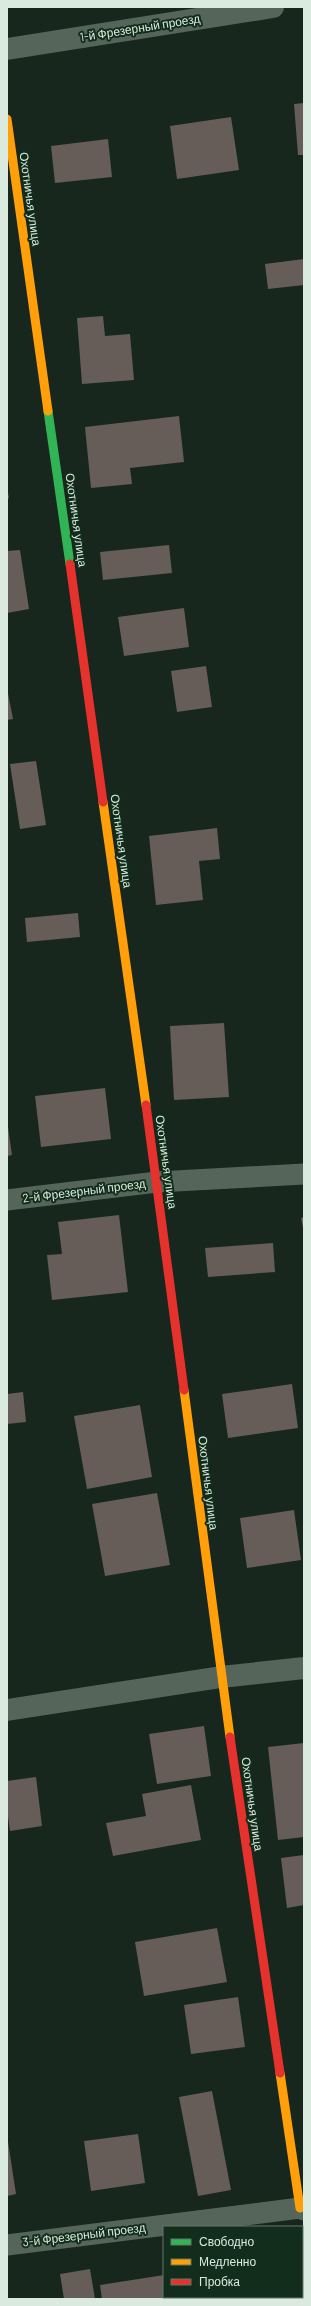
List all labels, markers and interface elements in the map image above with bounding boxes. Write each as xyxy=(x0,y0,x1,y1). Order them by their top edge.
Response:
street label: 1-й Фрезерный проезд xyxy=(79,11,201,44)
street label: Охотничья улица xyxy=(16,151,45,247)
street label: Охотничья улица xyxy=(62,472,91,568)
street label: Охотничья улица xyxy=(107,793,136,889)
street label: Охотничья улица xyxy=(152,1114,181,1210)
street label: 2-й Фрезерный проезд xyxy=(21,1176,146,1206)
street label: Охотничья улица xyxy=(195,1435,222,1531)
street label: Охотничья улица xyxy=(238,1756,267,1852)
street label: 3-й Фрезерный проезд xyxy=(22,2220,146,2249)
legend xyxy=(163,2226,303,2298)
text: Свободно xyxy=(199,2234,254,2249)
text: Медленно xyxy=(199,2254,256,2269)
text: Пробка xyxy=(199,2274,240,2289)

